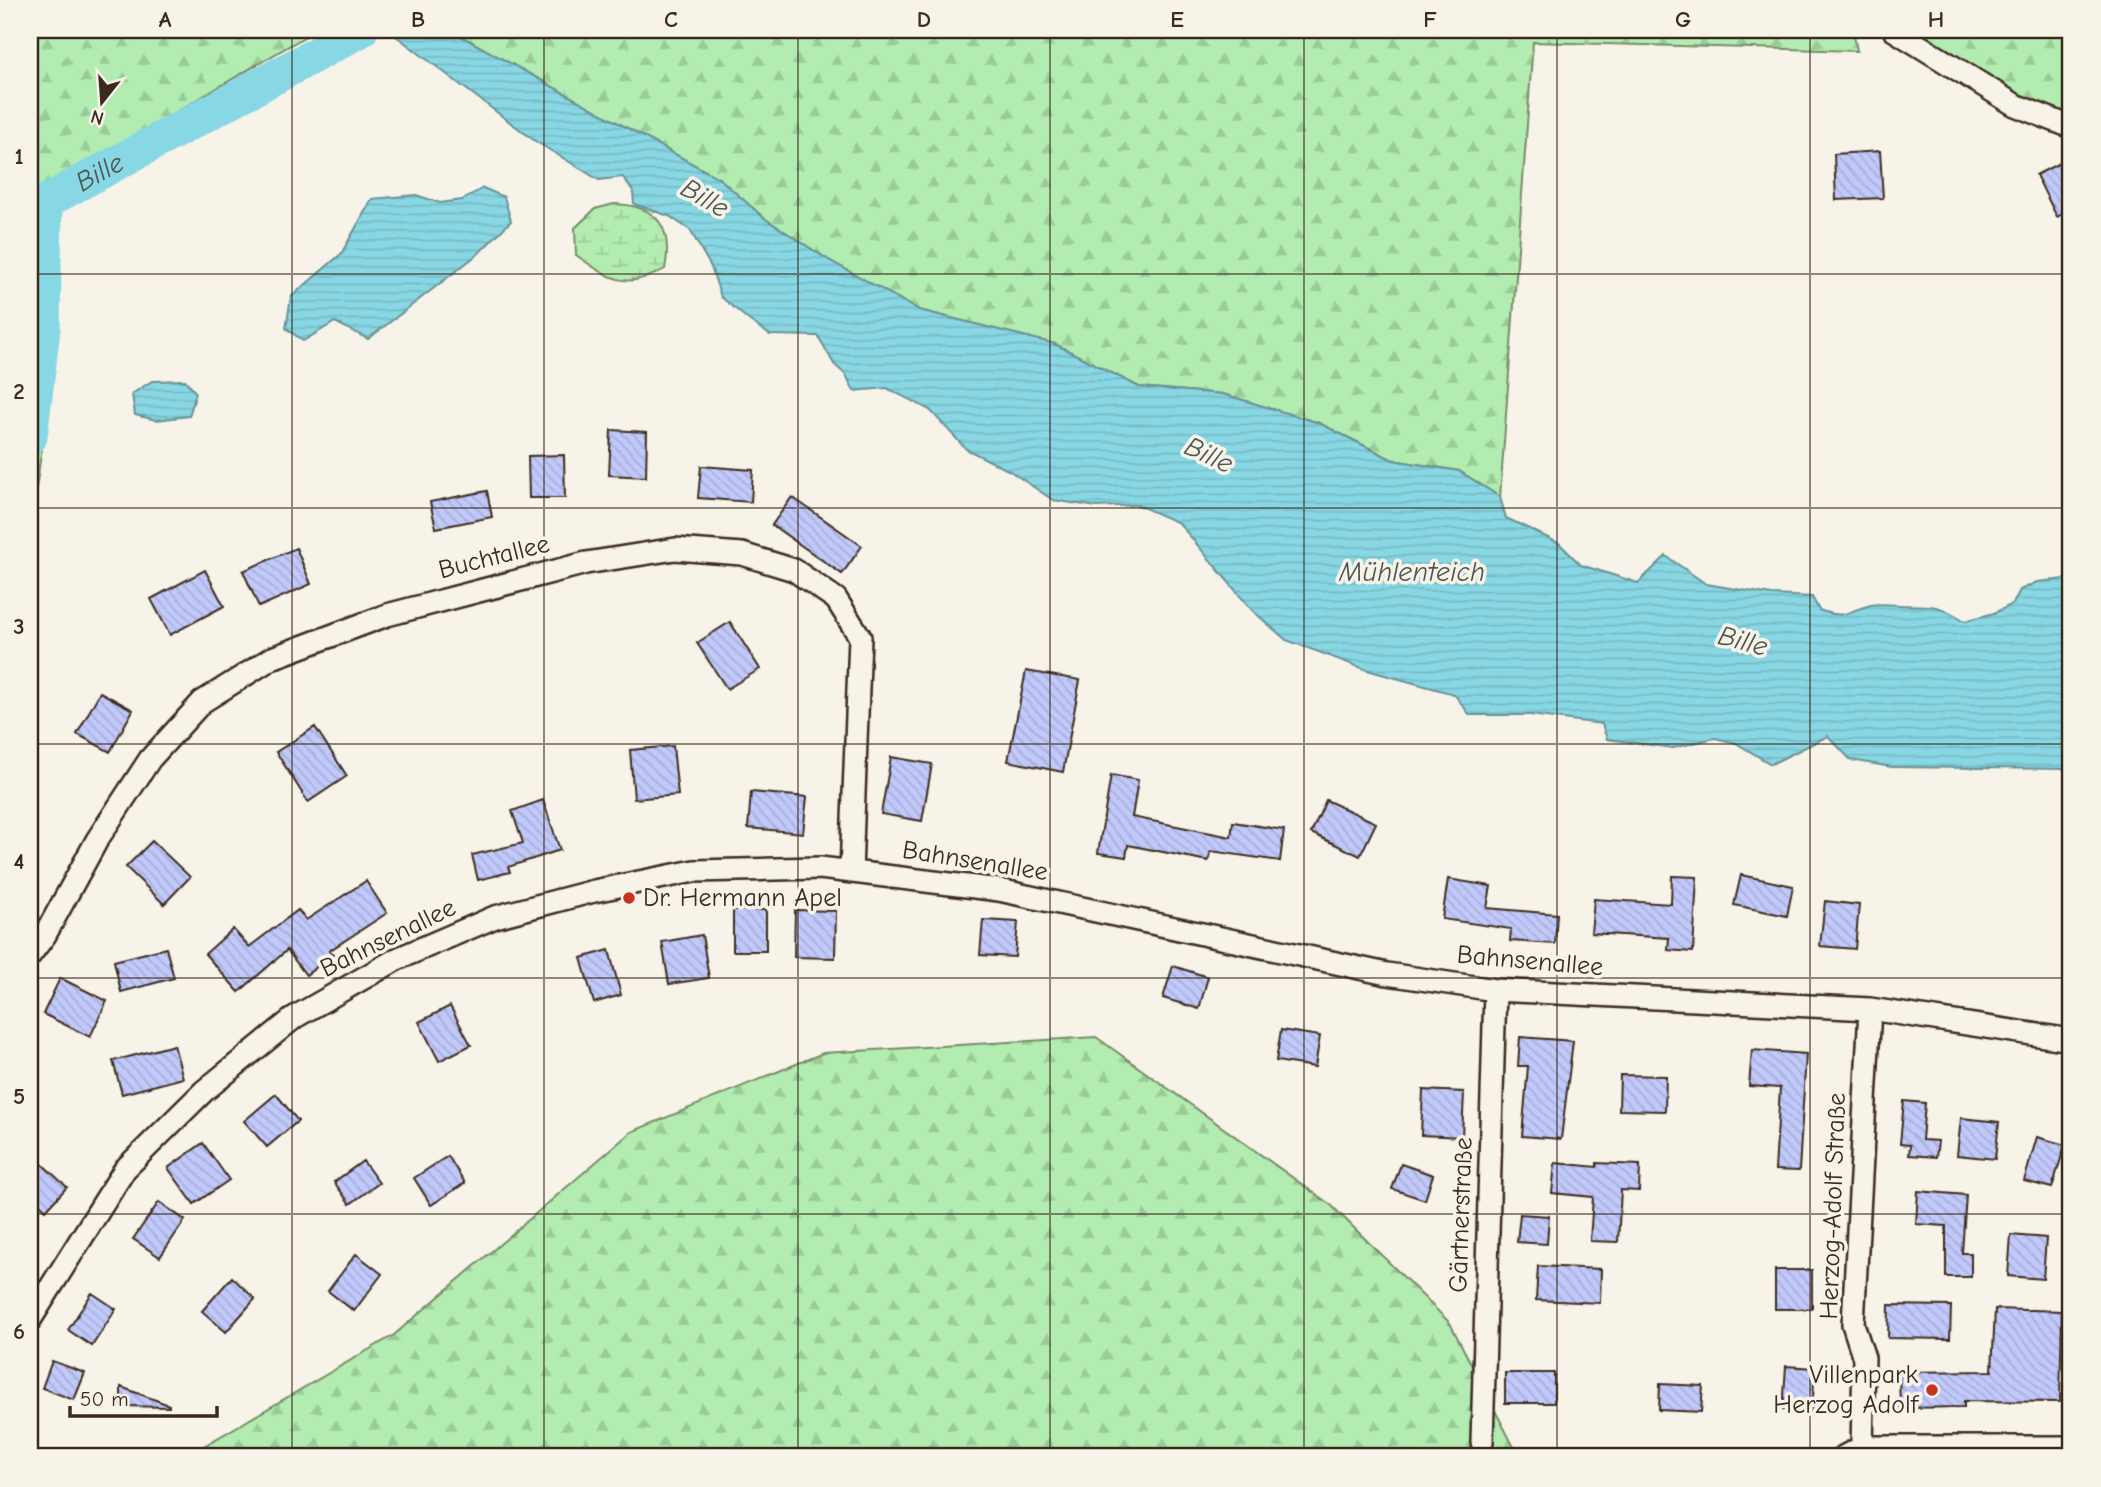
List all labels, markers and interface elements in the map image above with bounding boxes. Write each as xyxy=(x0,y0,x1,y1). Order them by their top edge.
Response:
text: A xyxy=(159,6,172,33)
text: B xyxy=(411,6,425,33)
text: C xyxy=(664,6,678,33)
text: D xyxy=(917,6,931,33)
text: E xyxy=(1170,6,1184,33)
text: F xyxy=(1423,6,1437,33)
text: G xyxy=(1675,6,1691,33)
text: H xyxy=(1928,6,1944,33)
north arrow xyxy=(66,66,136,136)
text: N xyxy=(88,105,106,130)
text: 1 xyxy=(14,143,24,170)
water label: Bille xyxy=(70,146,129,198)
water label: Bille xyxy=(675,172,735,224)
text: 2 xyxy=(13,378,25,405)
water label: Bille xyxy=(1180,430,1238,480)
street label: Buchtallee xyxy=(435,529,553,585)
water label: Mühlenteich xyxy=(1338,556,1485,588)
text: 3 xyxy=(13,613,25,640)
water label: Bille xyxy=(1715,619,1771,663)
street label: Bahnsenallee xyxy=(900,835,1050,887)
text: 4 xyxy=(14,848,25,875)
place label: Dr. Hermann Apel xyxy=(643,883,842,913)
marker: Dr. Hermann Apel xyxy=(621,890,637,906)
street label: Bahnsenallee xyxy=(315,892,461,984)
street label: Bahnsenallee xyxy=(1456,940,1604,982)
text: 5 xyxy=(13,1083,25,1110)
street label: Herzog-Adolf Straße xyxy=(1814,1092,1852,1320)
street label: Gärtnerstraße xyxy=(1443,1137,1479,1293)
text: 6 xyxy=(13,1318,25,1345)
place label: Villenpark Herzog Adolf xyxy=(1773,1360,1920,1420)
scale bar xyxy=(70,1375,217,1419)
marker: Villenpark Herzog Adolf xyxy=(1924,1382,1940,1398)
text: 50 m xyxy=(80,1387,129,1411)

